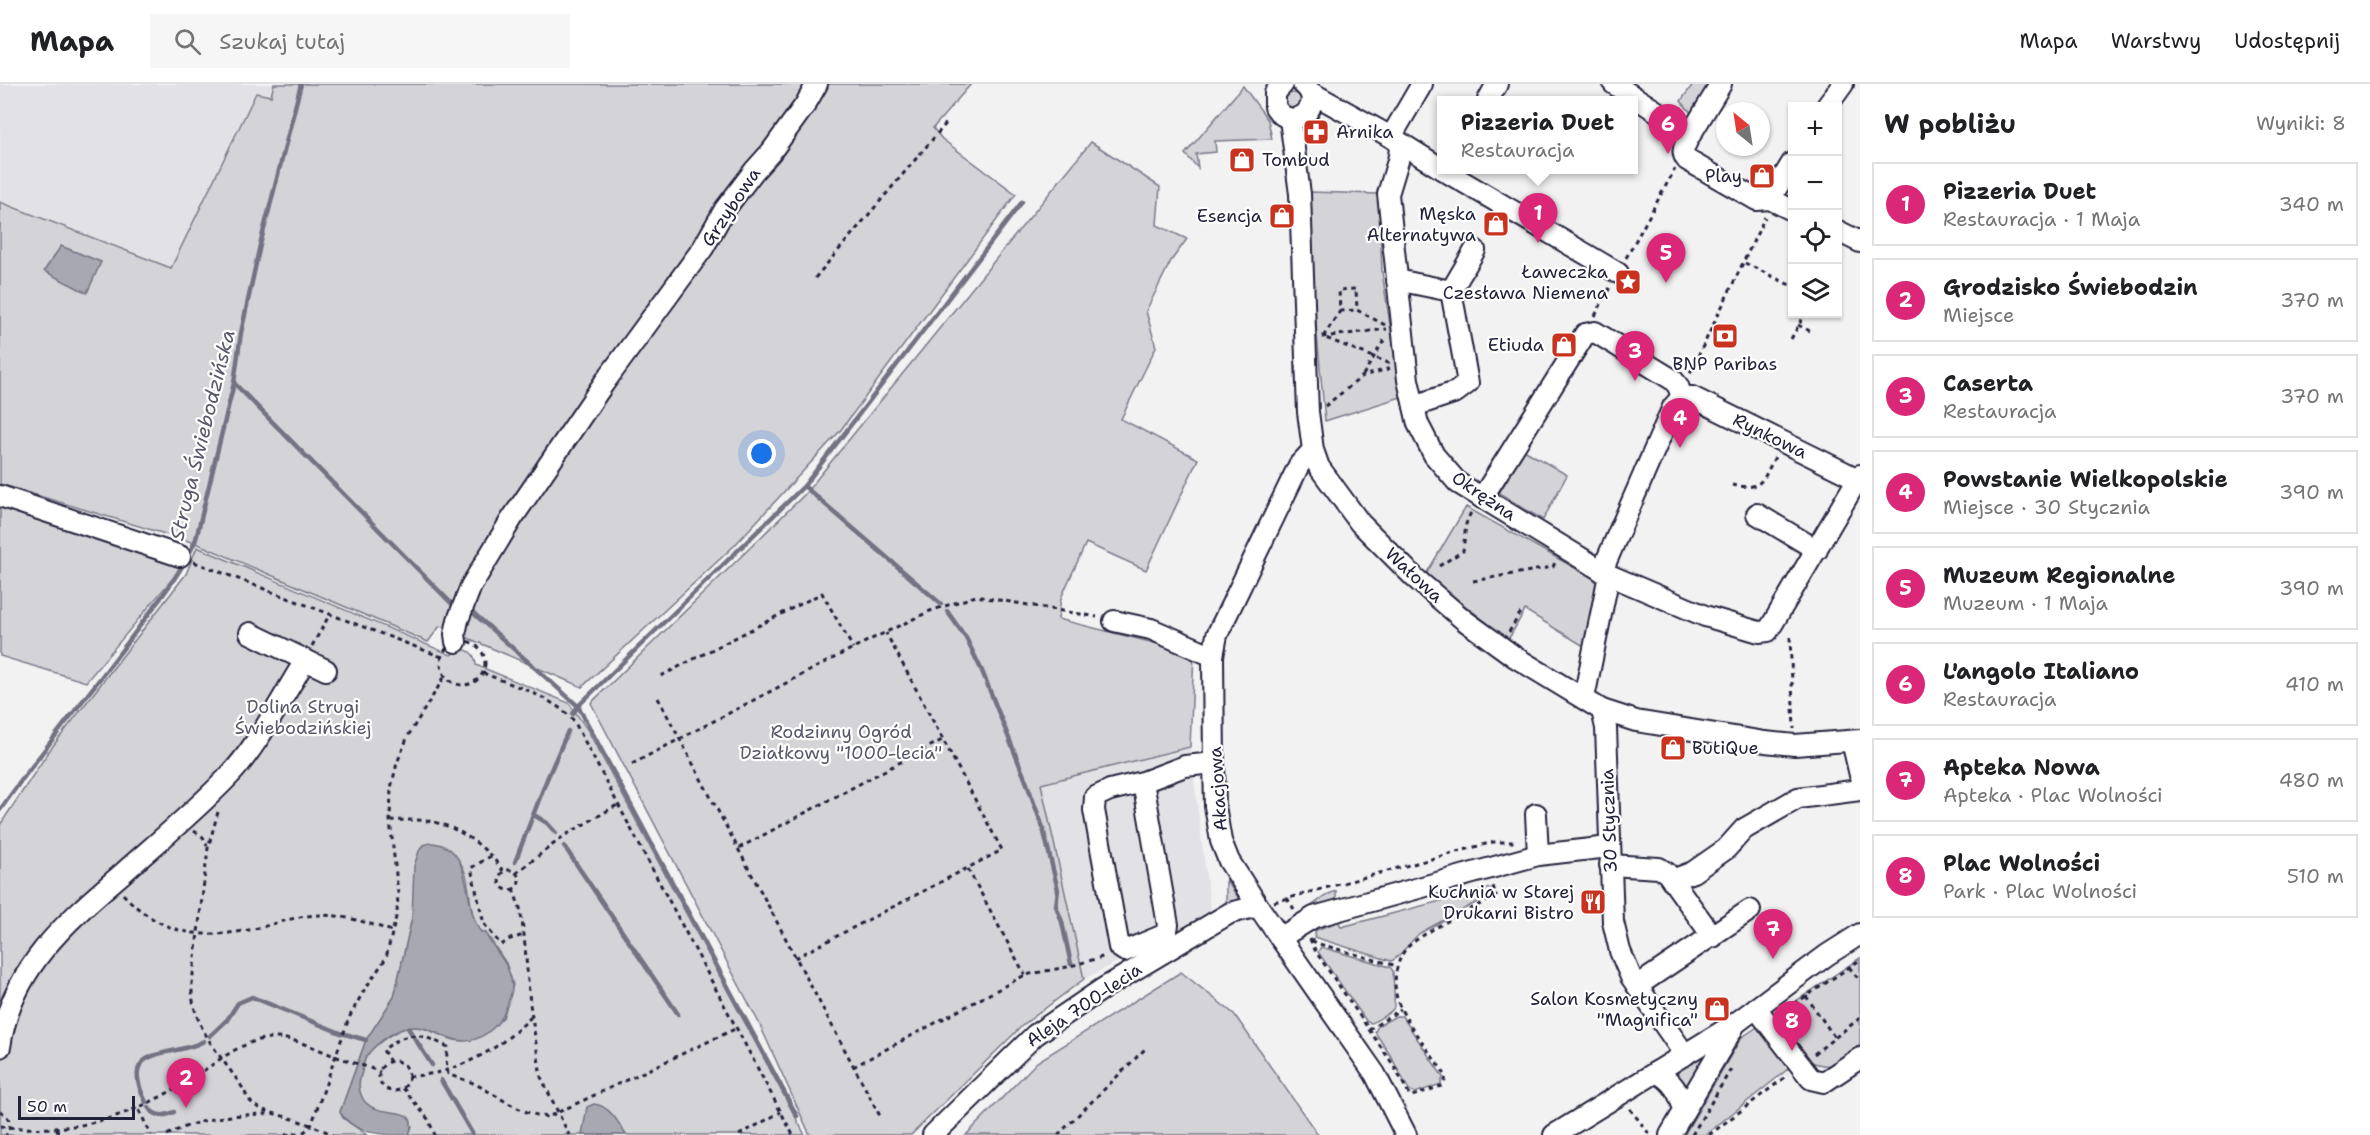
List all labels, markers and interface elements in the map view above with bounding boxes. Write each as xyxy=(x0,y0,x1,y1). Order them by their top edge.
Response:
search box xyxy=(150,14,570,68)
text: Mapa xyxy=(30,22,114,60)
icon: search xyxy=(171,25,204,58)
text: Szukaj tutaj xyxy=(219,27,345,56)
text: Mapa xyxy=(2020,27,2078,55)
text: Warstwy xyxy=(2111,27,2201,55)
text: Udostępnij xyxy=(2234,27,2340,55)
popup xyxy=(1437,96,1638,174)
north arrow xyxy=(1716,102,1770,156)
map controls xyxy=(1788,102,1842,318)
button: + xyxy=(1788,102,1842,156)
pin: 6 xyxy=(1648,104,1688,154)
text: W pobliżu xyxy=(1884,106,2016,141)
text: Pizzeria Duet xyxy=(1461,108,1614,137)
text: Wyniki: 8 xyxy=(2256,110,2346,136)
pharmacy icon: Arnika xyxy=(1301,117,1331,147)
place label: Arnika xyxy=(1336,120,1393,144)
text: Restauracja xyxy=(1461,137,1574,163)
shop icon: Tombud xyxy=(1227,145,1257,175)
place label: Tombud xyxy=(1262,148,1330,172)
button: − xyxy=(1788,156,1842,210)
shop icon: Play xyxy=(1747,161,1777,191)
street label: Grzybowa xyxy=(696,163,766,251)
place label: Play xyxy=(1705,164,1742,188)
text: Pizzeria Duet xyxy=(1943,177,2096,206)
text: 1 xyxy=(1901,191,1910,217)
text: 340 m xyxy=(2279,191,2344,217)
pin: 1 xyxy=(1518,194,1558,243)
shop icon: Esencja xyxy=(1267,201,1297,231)
place label: Męska Alternatywa xyxy=(1366,202,1476,247)
place label: Esencja xyxy=(1197,204,1262,228)
text: Restauracja · 1 Maja xyxy=(1943,206,2140,232)
shop icon: Męska Alternatywa xyxy=(1481,209,1511,239)
button: locate xyxy=(1788,210,1842,264)
pin: 5 xyxy=(1646,234,1686,283)
place label: Ławeczka Czesława Niemena xyxy=(1443,260,1608,305)
button: layers xyxy=(1788,264,1842,318)
place icon: Ławeczka Czesława Niemena xyxy=(1613,267,1643,297)
text: Grodzisko Świebodzin xyxy=(1943,273,2198,302)
text: 2 xyxy=(1899,287,1913,313)
text: 370 m xyxy=(2280,287,2344,313)
text: Miejsce xyxy=(1943,302,2014,328)
bank icon: BNP Paribas xyxy=(1710,321,1740,351)
water label: Struga Świebodzińska xyxy=(163,327,241,543)
shop icon: Etiuda xyxy=(1549,330,1579,360)
pin: 3 xyxy=(1616,332,1654,381)
place label: Etiuda xyxy=(1488,333,1544,357)
place label: BNP Paribas xyxy=(1673,352,1777,376)
text: Caserta xyxy=(1943,369,2033,398)
text: 3 xyxy=(1899,383,1913,409)
text: 370 m xyxy=(2280,383,2344,409)
pin: 4 xyxy=(1660,398,1700,448)
text: Restauracja xyxy=(1943,398,2057,424)
street label: Rynkowa xyxy=(1729,408,1811,464)
your location xyxy=(747,439,776,468)
text: Powstanie Wielkopolskie xyxy=(1943,465,2228,494)
street label: Okrężna xyxy=(1447,466,1521,526)
text: 4 xyxy=(1899,479,1913,505)
text: 390 m xyxy=(2279,479,2344,505)
text: Miejsce · 30 Stycznia xyxy=(1943,494,2150,520)
street label: Wałowa xyxy=(1380,542,1448,608)
text: Muzeum Regionalne xyxy=(1943,561,2175,590)
text: 5 xyxy=(1899,575,1912,601)
text: 390 m xyxy=(2279,575,2344,601)
text: Muzeum · 1 Maja xyxy=(1943,590,2108,616)
text: L'angolo Italiano xyxy=(1943,657,2139,686)
text: 6 xyxy=(1899,671,1913,697)
text: 410 m xyxy=(2285,671,2344,697)
text: Restauracja xyxy=(1943,686,2057,712)
park label: Dolina Strugi Świebodzińskiej xyxy=(235,695,371,740)
park label: Rodzinny Ogród Działkowy "1000-lecia" xyxy=(740,720,942,765)
shop icon: ButiQue xyxy=(1658,733,1688,763)
place label: ButiQue xyxy=(1692,736,1759,760)
street label: Akacjowa xyxy=(1203,746,1233,832)
text: Apteka Nowa xyxy=(1943,753,2100,782)
text: 7 xyxy=(1899,767,1913,793)
text: 480 m xyxy=(2279,767,2344,793)
street label: 30 Stycznia xyxy=(1595,768,1623,874)
text: Apteka · Plac Wolności xyxy=(1943,782,2163,808)
text: Plac Wolności xyxy=(1943,849,2100,878)
text: 8 xyxy=(1899,863,1913,889)
text: 510 m xyxy=(2287,863,2344,889)
text: Park · Plac Wolności xyxy=(1943,878,2137,904)
place label: Kuchnia w Starej Drukarni Bistro xyxy=(1428,880,1574,925)
restaurant icon: Kuchnia w Starej Drukarni Bistro xyxy=(1578,887,1608,917)
pin: 7 xyxy=(1754,910,1792,959)
street label: Aleja 700-lecia xyxy=(1022,957,1146,1053)
place label: Salon Kosmetyczny "Magnifica" xyxy=(1530,987,1698,1032)
shop icon: Salon Kosmetyczny "Magnifica" xyxy=(1702,994,1732,1024)
pin: 8 xyxy=(1772,1002,1812,1051)
pin: 2 xyxy=(166,1058,206,1108)
scale bar xyxy=(18,1093,135,1120)
text: 50 m xyxy=(27,1096,67,1117)

